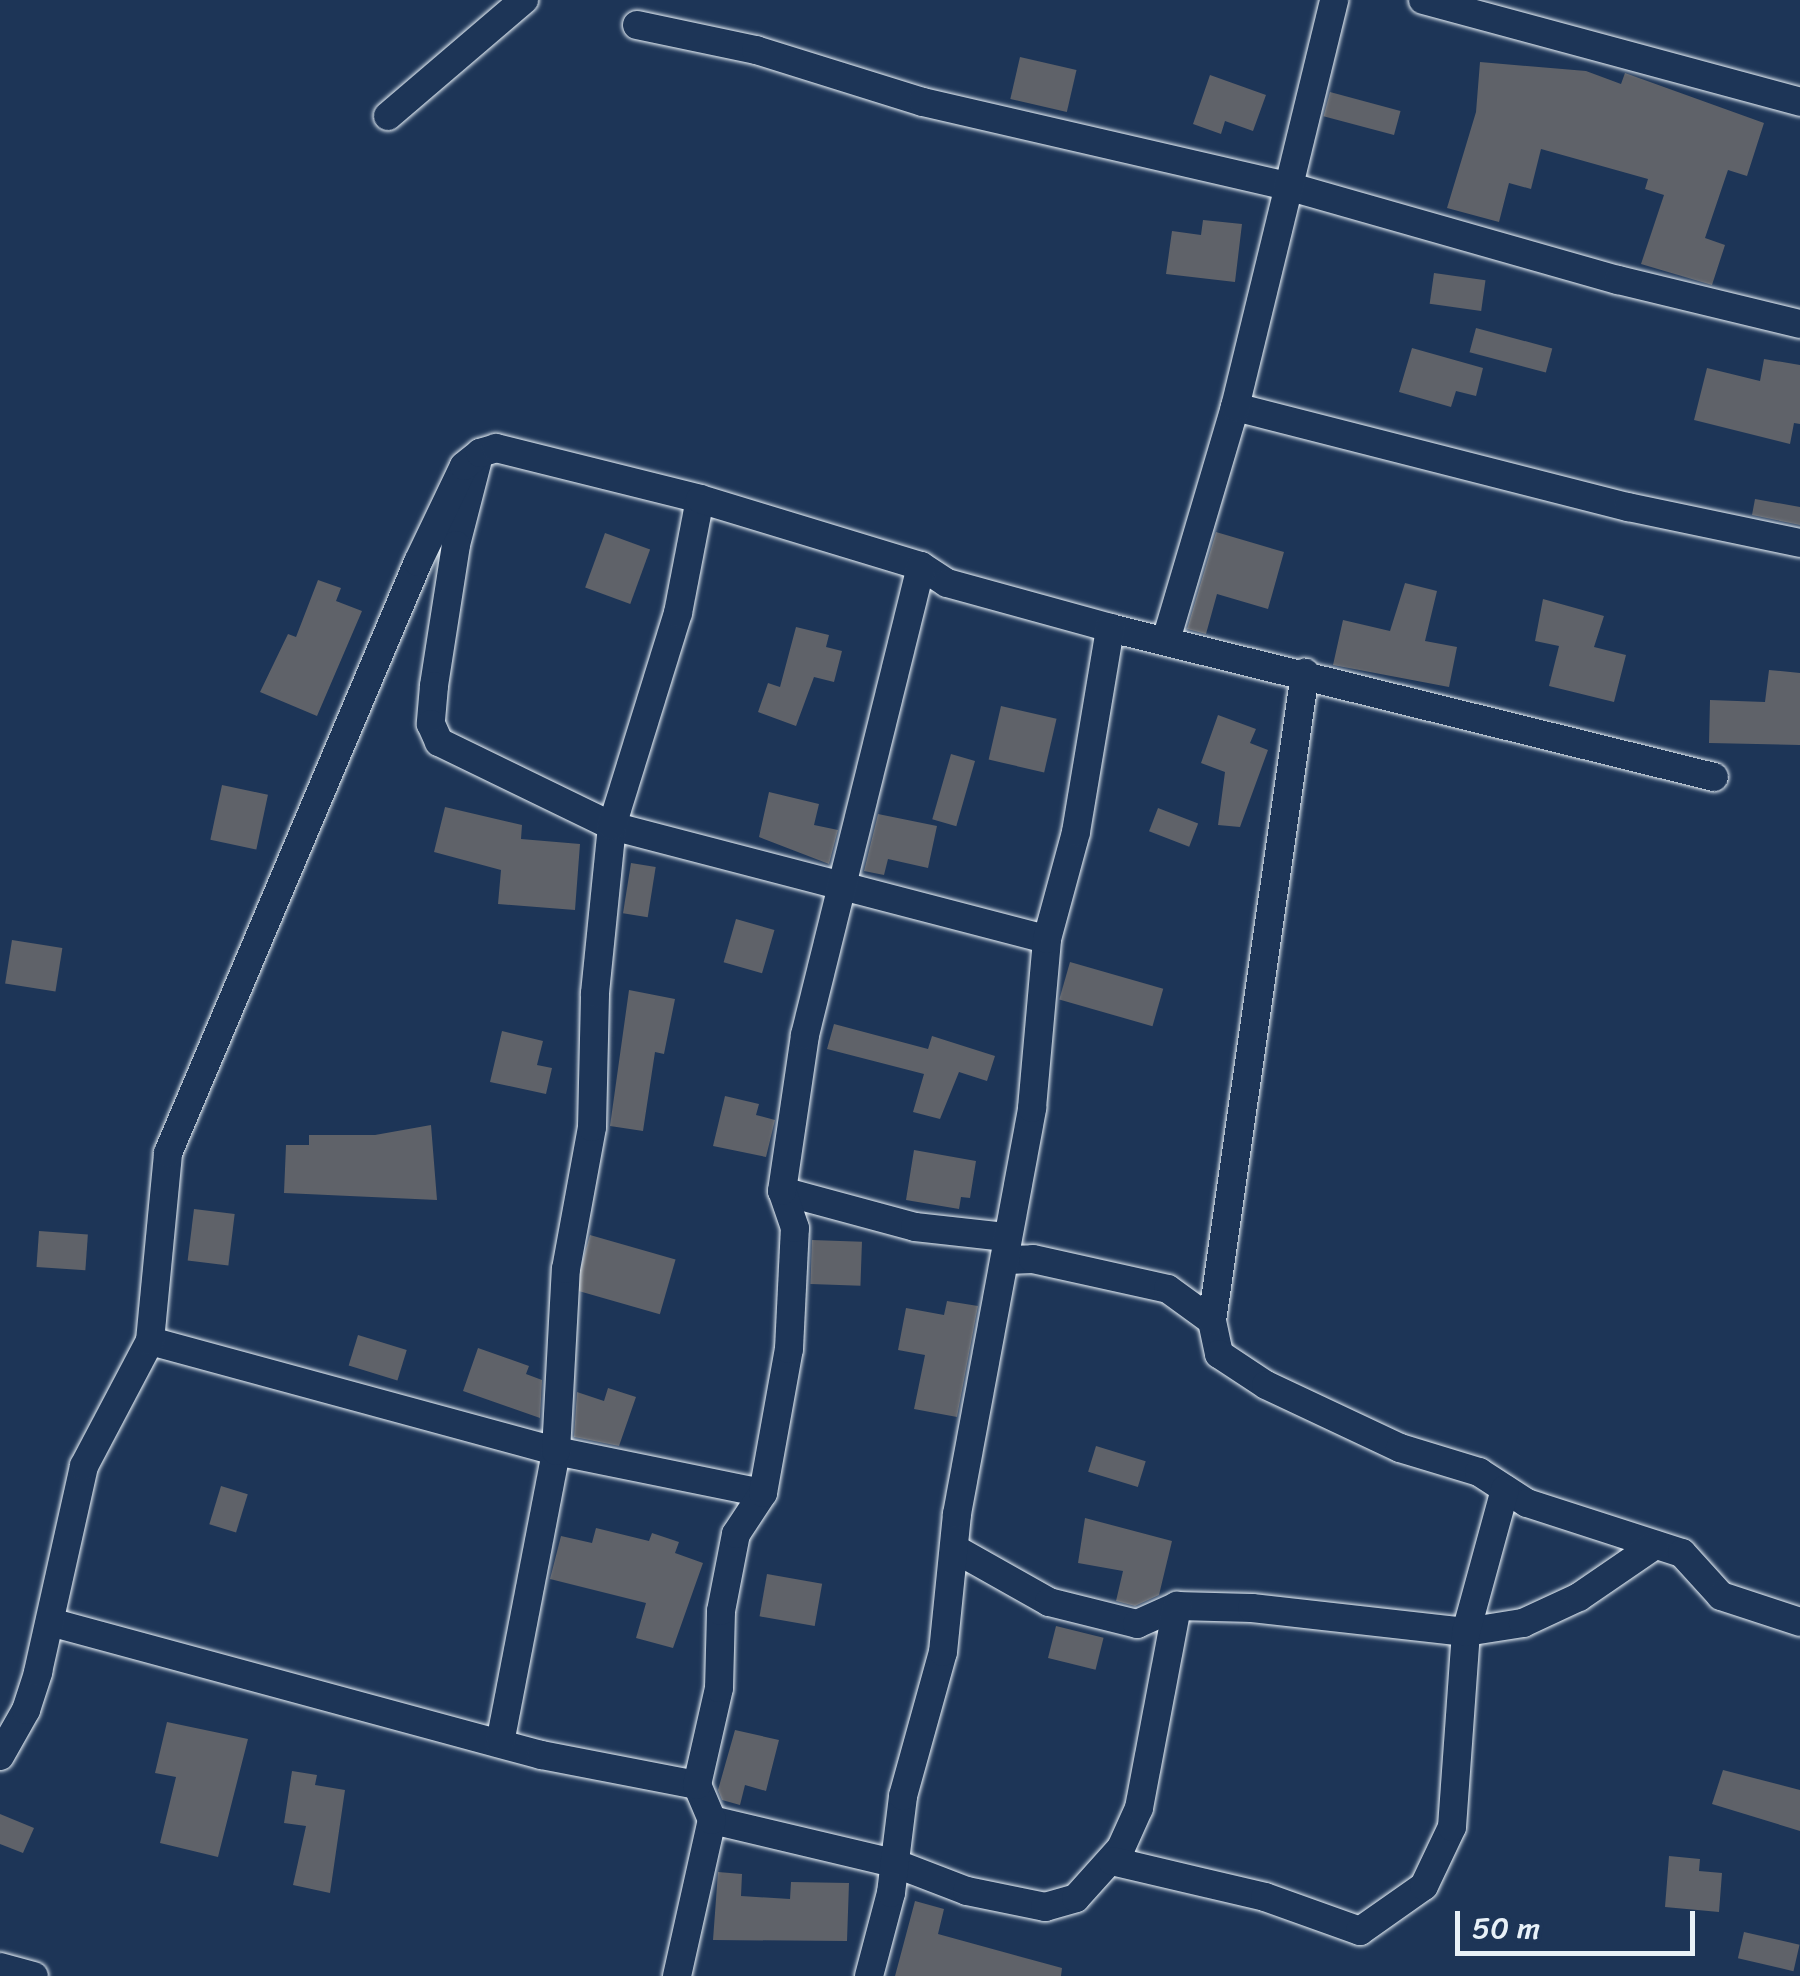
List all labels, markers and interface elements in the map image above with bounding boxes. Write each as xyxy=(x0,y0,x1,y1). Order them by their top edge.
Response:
scale bar xyxy=(1460,1891,1700,1953)
text: 50 m xyxy=(1472,1901,1540,1955)

